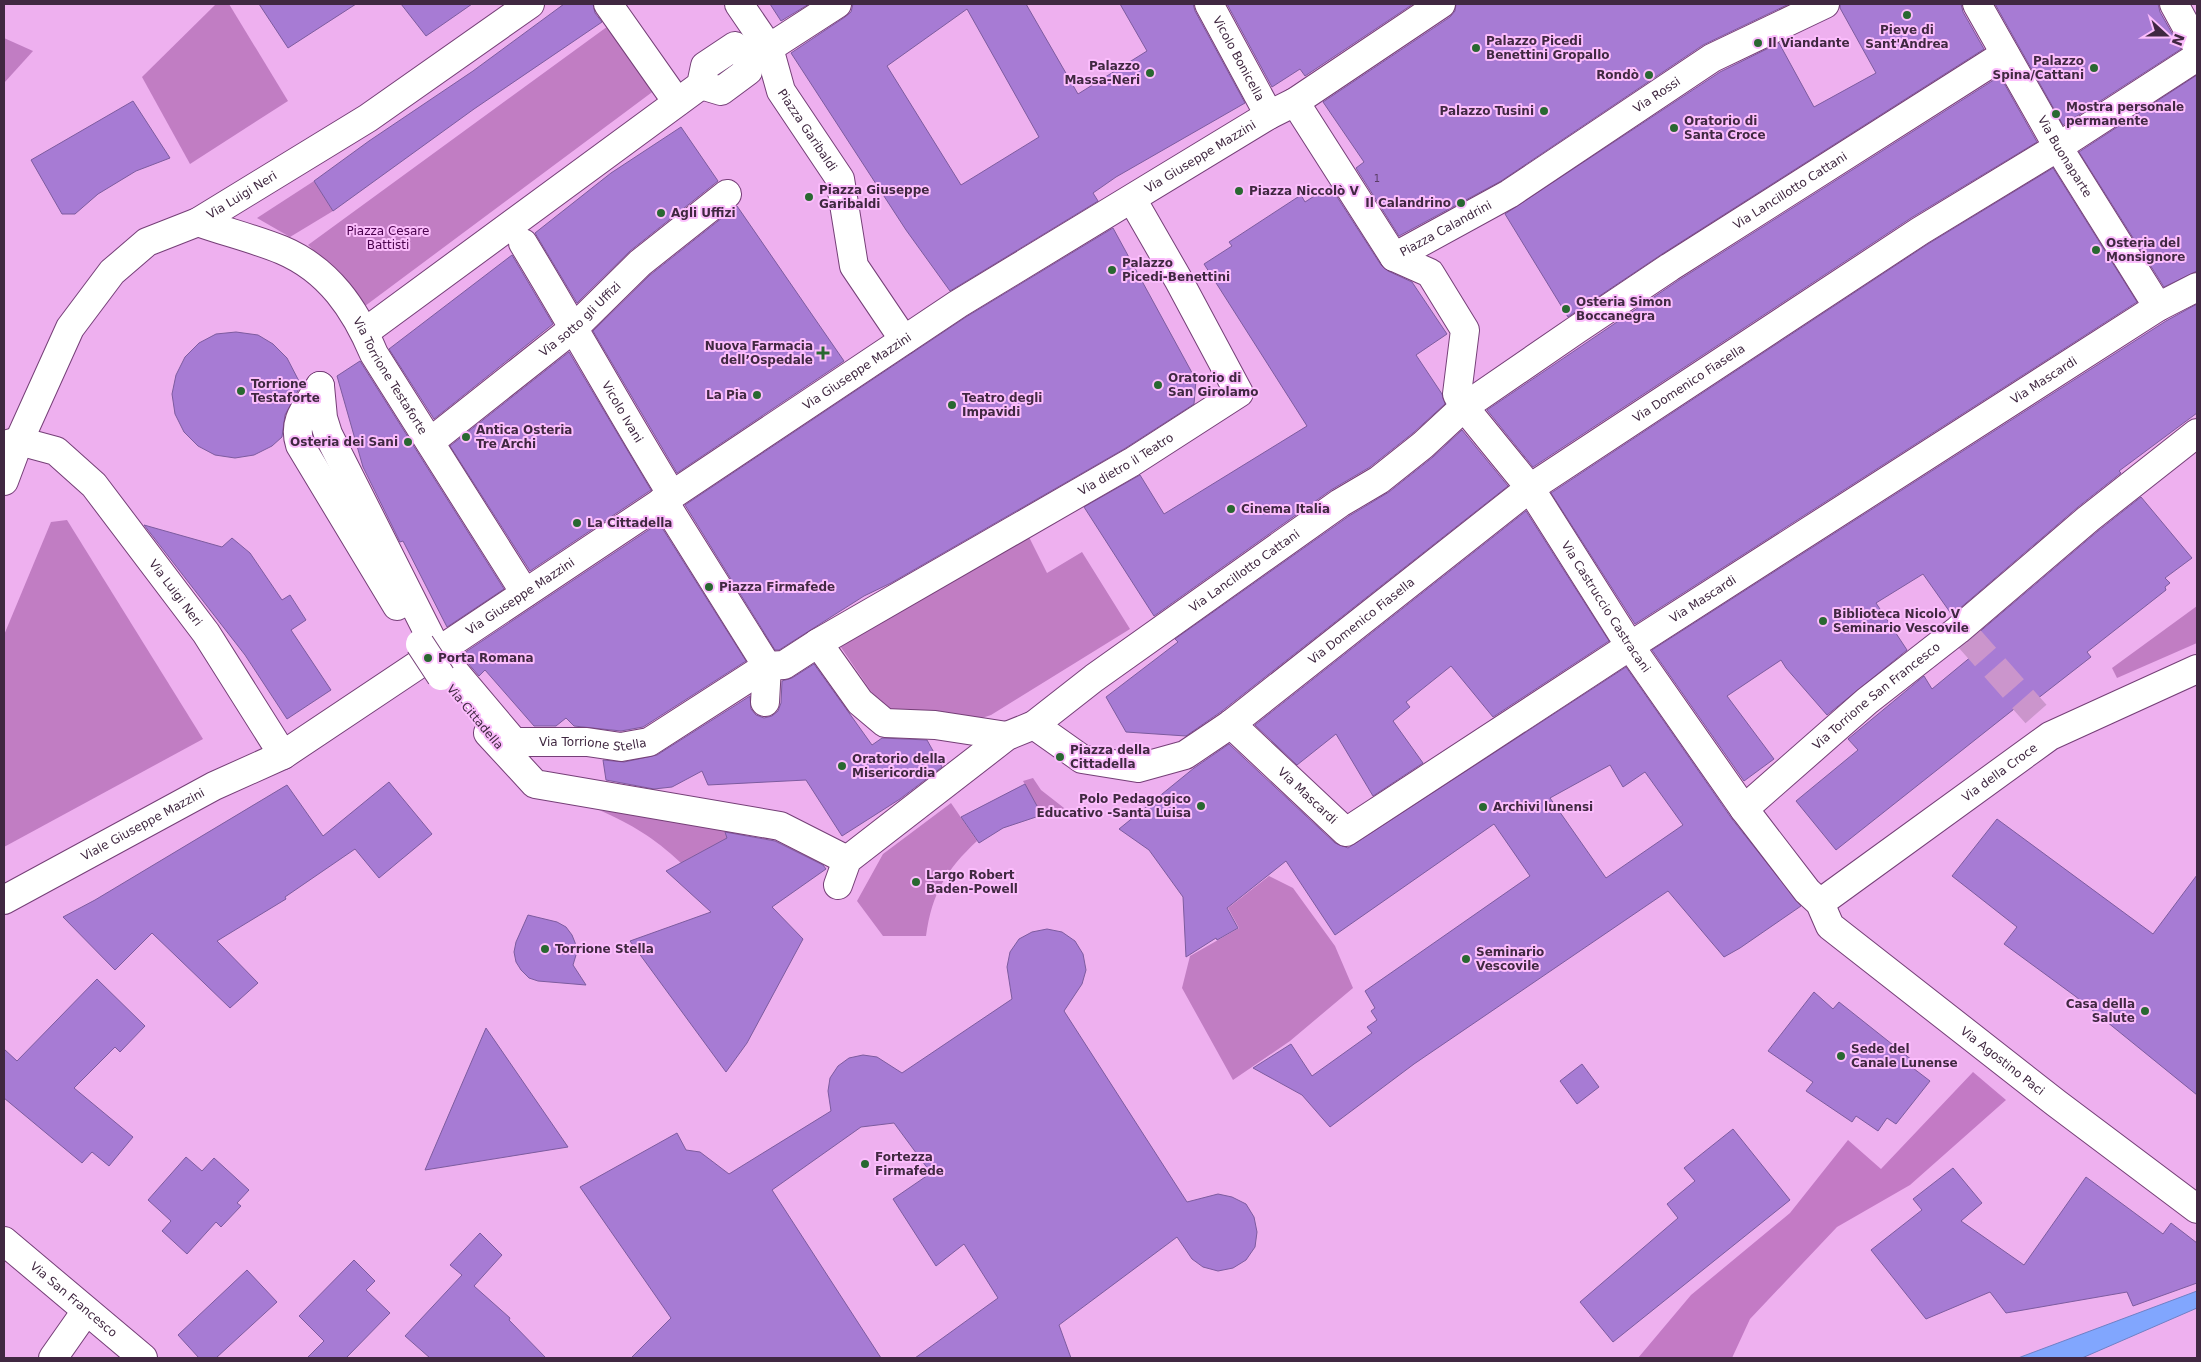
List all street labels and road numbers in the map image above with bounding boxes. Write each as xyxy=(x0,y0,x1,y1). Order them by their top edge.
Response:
street label: Vicolo Bonicella xyxy=(1210,14,1267,103)
street label: Via Rossi xyxy=(1631,74,1683,116)
street label: Piazza Garibaldi xyxy=(775,86,840,174)
street label: Via Buonaparte xyxy=(2035,113,2095,200)
street label: Via Giuseppe Mazzini xyxy=(1142,118,1258,196)
street label: Via Lancillotto Cattani xyxy=(1730,149,1850,232)
street label: Via Luigi Neri xyxy=(204,168,279,222)
street label: Piazza Calandrini xyxy=(1397,198,1494,259)
street label: Via sotto gli Uffizi xyxy=(537,279,624,360)
street label: Via Torrione Testaforte xyxy=(350,315,430,437)
street label: Via Giuseppe Mazzini xyxy=(800,330,914,413)
street label: Via Domenico Fiasella xyxy=(1630,341,1748,425)
street label: Via Mascardi xyxy=(2008,354,2080,407)
street label: Vicolo Ivani xyxy=(599,379,646,445)
street label: Via dietro il Teatro xyxy=(1076,430,1176,498)
street label: Via Lancillotto Cattani xyxy=(1187,527,1302,615)
street label: Via Castruccio Castracani xyxy=(1558,539,1653,675)
street label: Via Giuseppe Mazzini xyxy=(463,555,577,638)
street label: Via Luigi Neri xyxy=(146,557,205,629)
street label: Via Mascardi xyxy=(1667,573,1739,626)
street label: Via Domenico Fiasella xyxy=(1306,575,1417,667)
street label: Via Torrione San Francesco xyxy=(1810,640,1943,753)
street label: Via Cittadella xyxy=(444,682,506,752)
street label: Via Torrione Stella xyxy=(539,735,648,754)
street label: Via della Croce xyxy=(1959,741,2040,805)
street label: Via Mascardi xyxy=(1275,765,1340,827)
street label: Viale Giuseppe Mazzini xyxy=(79,785,207,864)
street label: Via Agostino Paci xyxy=(1958,1024,2047,1098)
street label: Via San Francesco xyxy=(27,1259,120,1340)

